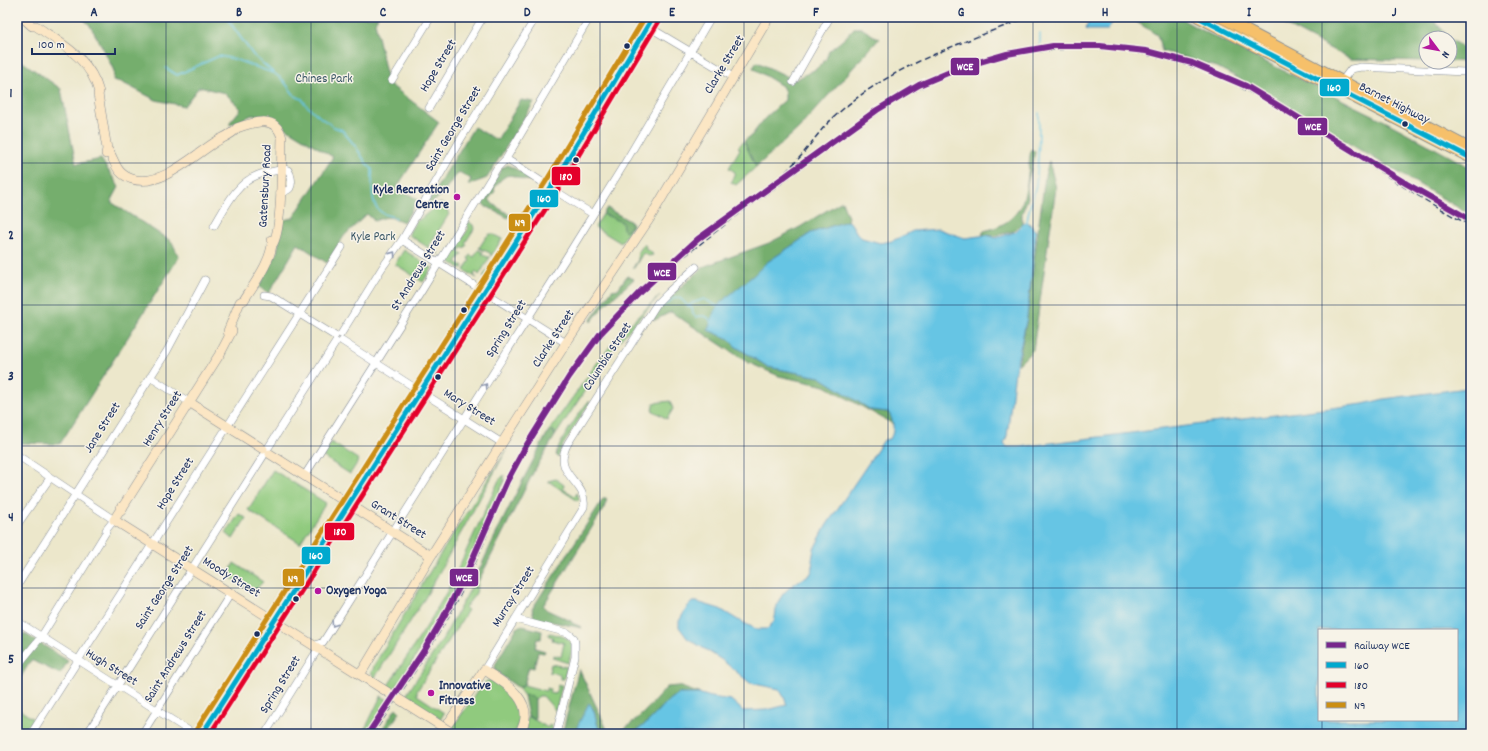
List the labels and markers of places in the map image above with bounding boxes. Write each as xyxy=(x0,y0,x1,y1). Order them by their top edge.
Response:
unlabelled marker xyxy=(622,41,632,51)
unlabelled marker xyxy=(1400,119,1410,129)
unlabelled marker xyxy=(571,155,581,165)
place label: Kyle Recreation Centre xyxy=(373,181,449,215)
marker: Kyle Recreation Centre xyxy=(452,192,462,202)
unlabelled marker xyxy=(459,305,469,315)
unlabelled marker xyxy=(433,372,443,382)
place label: Oxygen Yoga xyxy=(326,582,387,601)
marker: Oxygen Yoga xyxy=(313,586,323,596)
unlabelled marker xyxy=(291,594,301,604)
unlabelled marker xyxy=(252,629,262,639)
place label: Innovative Fitness xyxy=(439,677,491,711)
marker: Innovative Fitness xyxy=(426,688,436,698)

